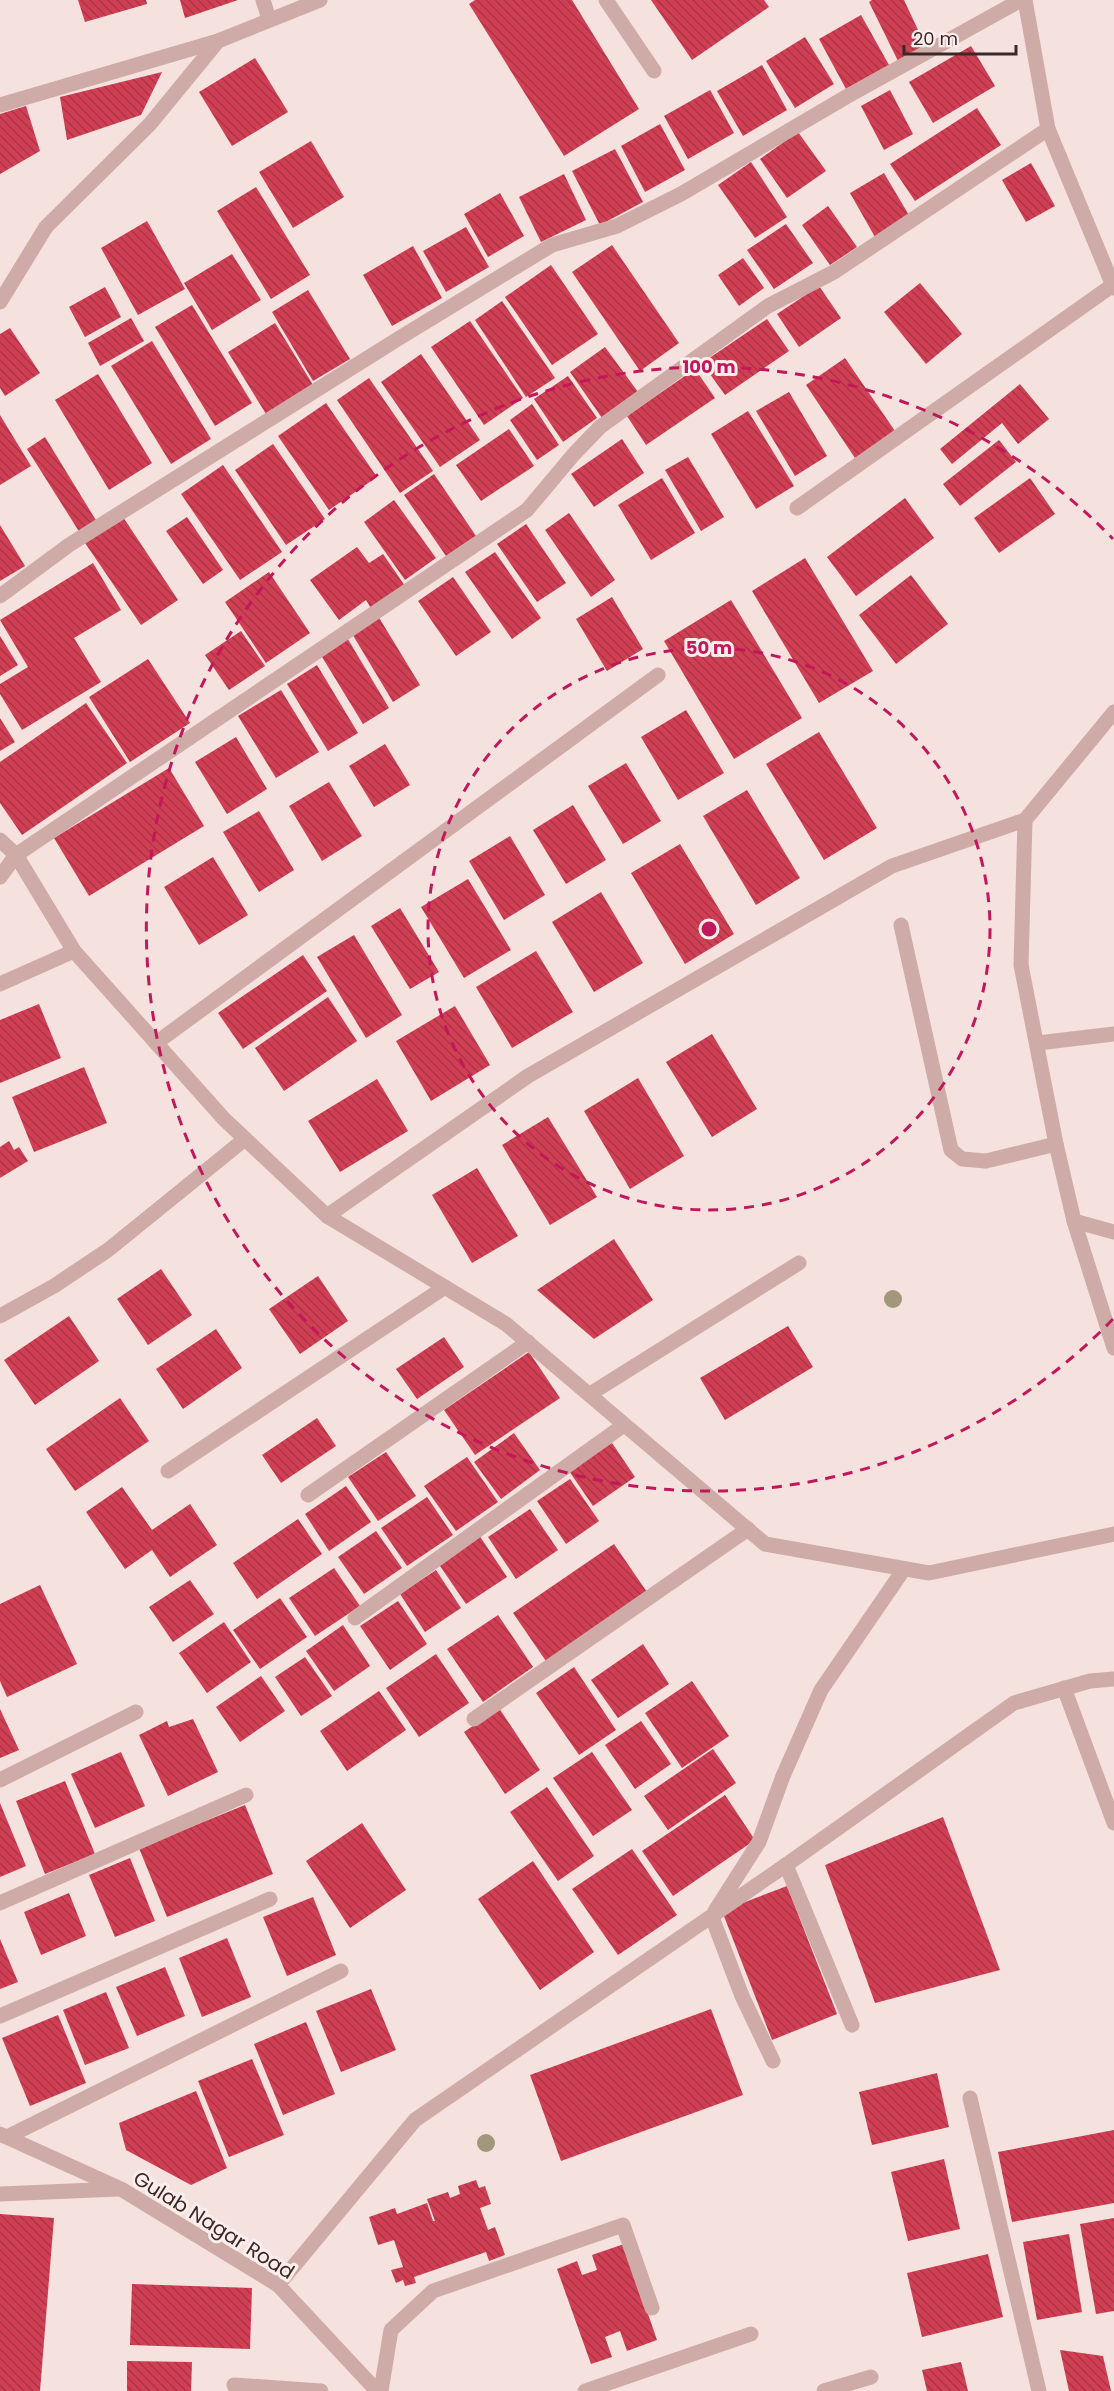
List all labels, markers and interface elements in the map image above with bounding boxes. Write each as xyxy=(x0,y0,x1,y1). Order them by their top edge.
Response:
scale bar xyxy=(904,18,1016,56)
text: 20 m xyxy=(913,26,958,51)
text: 100 m xyxy=(682,354,736,379)
text: 50 m xyxy=(686,635,732,660)
centre of rings xyxy=(699,919,719,939)
street label: Gulab Nagar Road xyxy=(128,2164,300,2286)

